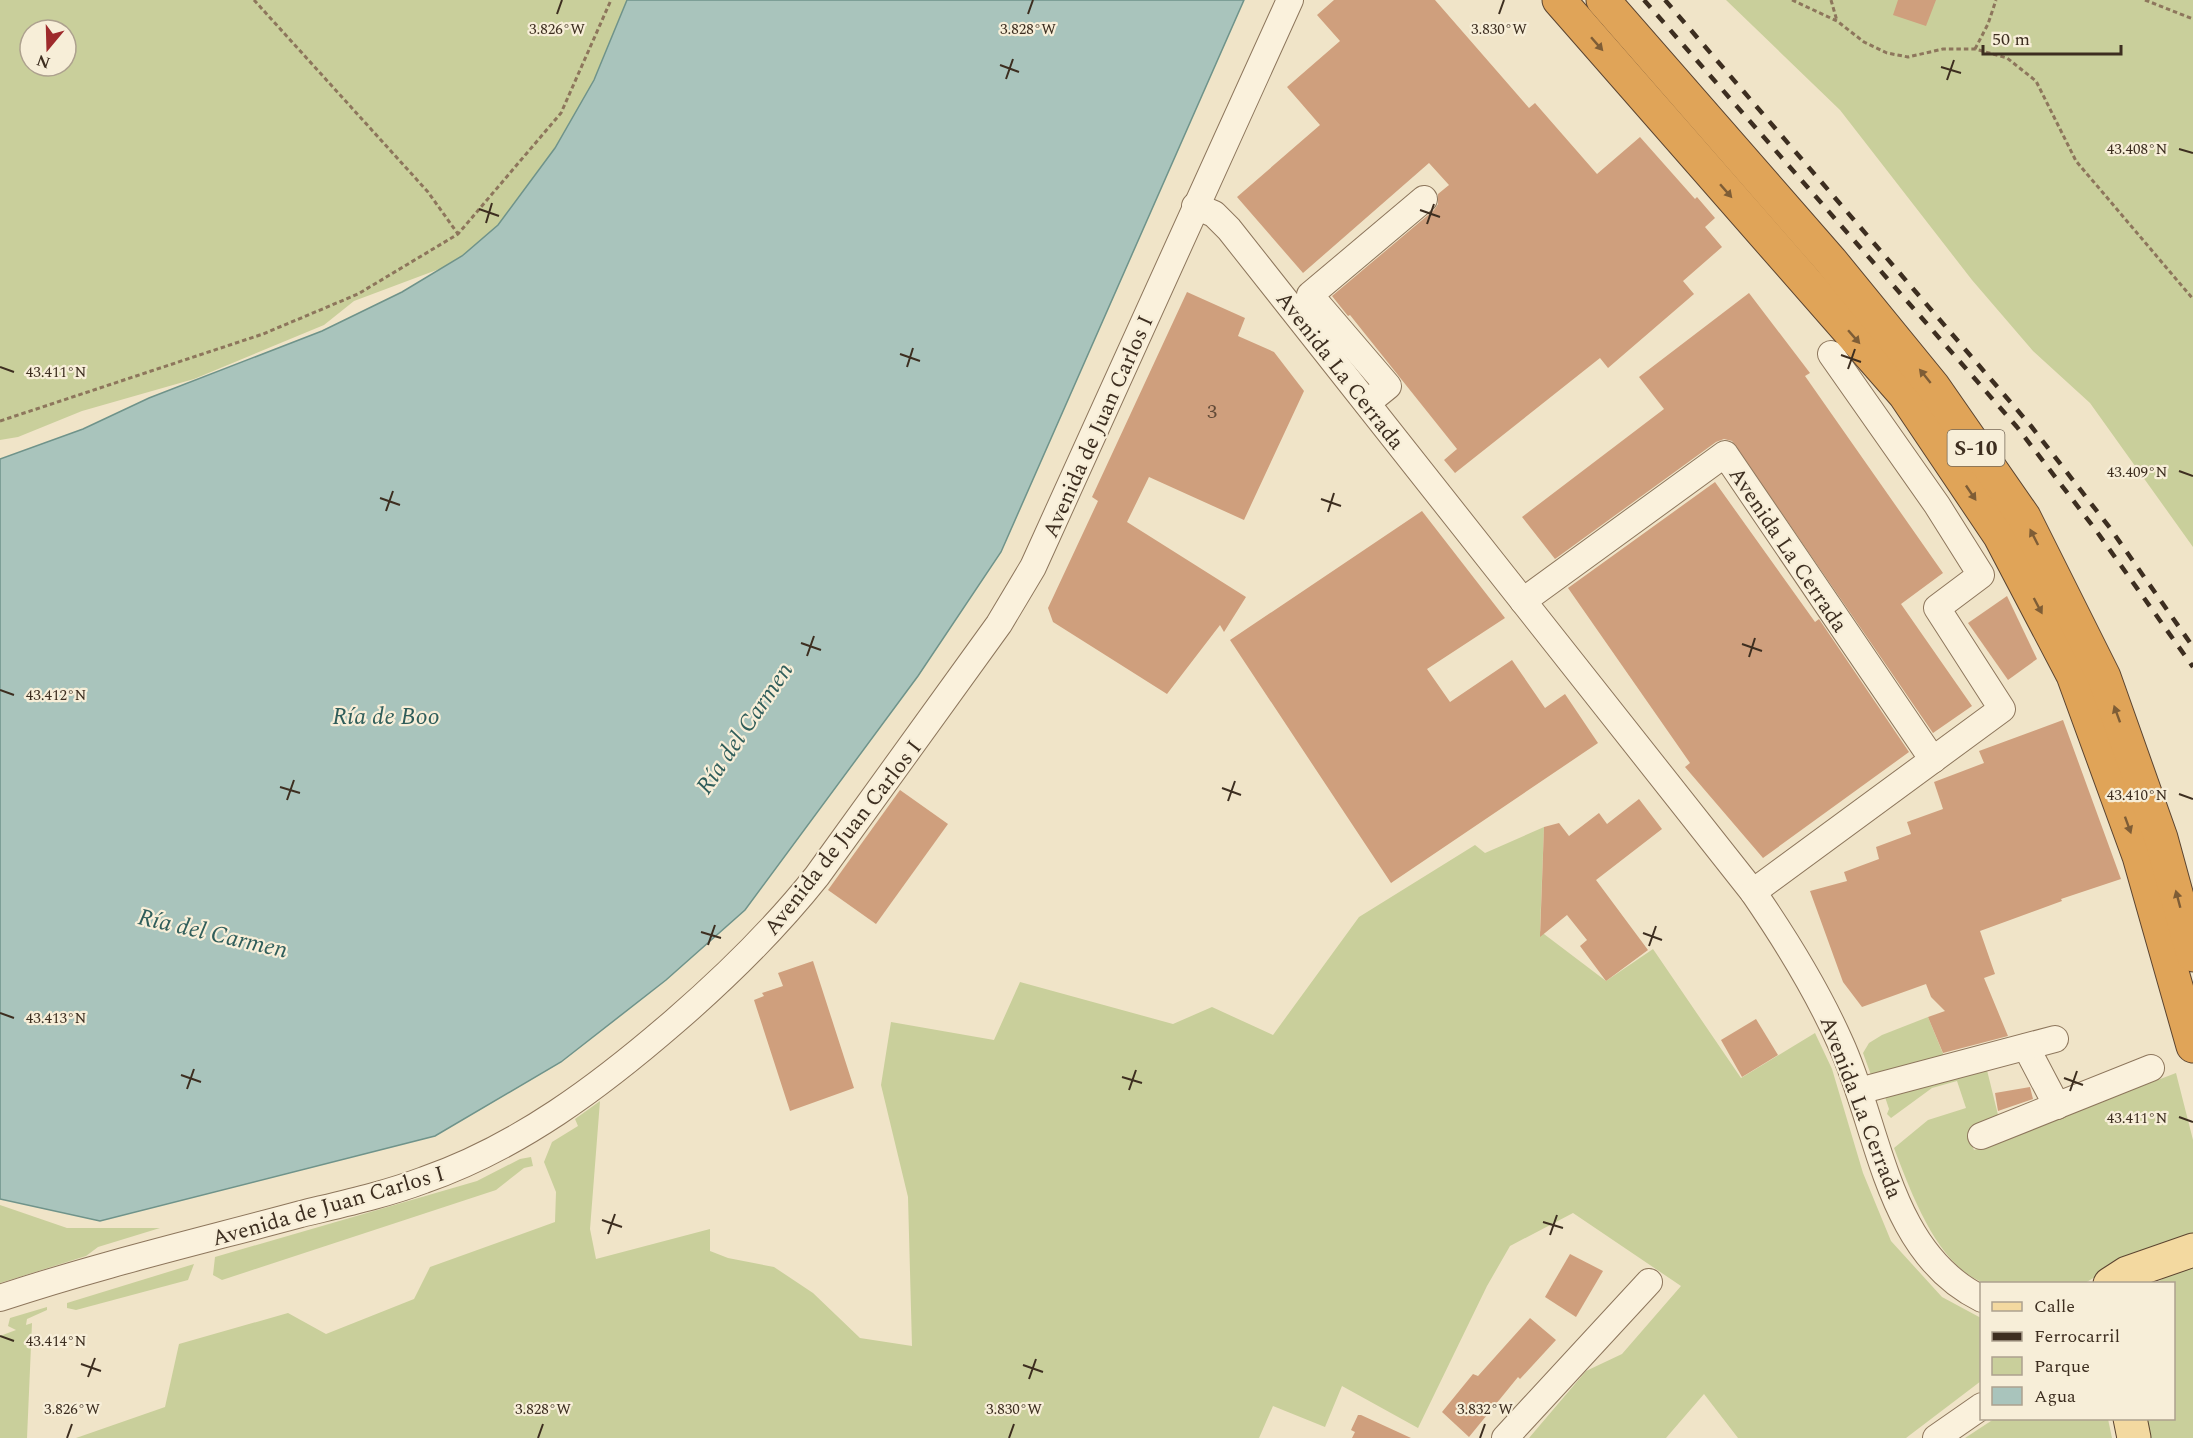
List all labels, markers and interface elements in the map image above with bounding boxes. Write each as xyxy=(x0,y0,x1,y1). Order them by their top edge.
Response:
north arrow xyxy=(18,18,78,78)
text: 3.826°W xyxy=(529,18,585,41)
text: 3.828°W xyxy=(1000,18,1056,41)
text: 3.830°W xyxy=(1471,18,1527,41)
scale bar xyxy=(1983,18,2121,56)
text: 50 m xyxy=(1992,26,2030,53)
one-way arrow xyxy=(1590,36,1603,51)
text: N xyxy=(33,48,54,75)
text: 43.408°N xyxy=(2107,138,2167,161)
one-way arrow xyxy=(1719,183,1732,198)
street label: Avenida La Cerrada xyxy=(1267,285,1412,457)
street label: Avenida de Juan Carlos I xyxy=(1034,310,1162,543)
one-way arrow xyxy=(1847,329,1860,344)
text: 43.411°N xyxy=(26,361,86,384)
one-way arrow xyxy=(1918,368,1931,384)
house number: 3 xyxy=(1207,397,1217,427)
road number: S-10 xyxy=(1948,430,2004,466)
street label: Avenida La Cerrada xyxy=(1720,461,1856,639)
text: 43.409°N xyxy=(2107,461,2167,484)
one-way arrow xyxy=(1965,485,1976,501)
one-way arrow xyxy=(2030,529,2039,546)
one-way arrow xyxy=(2034,598,2043,615)
water label: Ría del Carmen xyxy=(687,655,803,802)
text: 43.412°N xyxy=(26,684,86,707)
water label: Ría de Boo xyxy=(332,699,440,735)
one-way arrow xyxy=(2111,705,2121,723)
street label: Avenida de Juan Carlos I xyxy=(756,733,930,943)
text: 43.410°N xyxy=(2107,784,2167,807)
one-way arrow xyxy=(2124,816,2133,834)
one-way arrow xyxy=(2172,890,2182,908)
water label: Ría del Carmen xyxy=(134,899,291,969)
text: 43.413°N xyxy=(26,1007,86,1030)
street label: Avenida La Cerrada xyxy=(1811,1011,1911,1204)
text: 43.411°N xyxy=(2107,1107,2167,1130)
street label: Avenida de Juan Carlos I xyxy=(208,1157,449,1255)
legend xyxy=(1980,1282,2175,1420)
text: Calle xyxy=(2034,1293,2075,1320)
text: Ferrocarril xyxy=(2034,1323,2120,1350)
text: 43.414°N xyxy=(26,1330,86,1353)
text: Parque xyxy=(2034,1353,2090,1380)
text: Agua xyxy=(2034,1383,2076,1410)
text: 3.826°W xyxy=(44,1398,100,1421)
text: 3.828°W xyxy=(515,1398,571,1421)
text: 3.830°W xyxy=(986,1398,1042,1421)
text: 3.832°W xyxy=(1457,1398,1513,1421)

